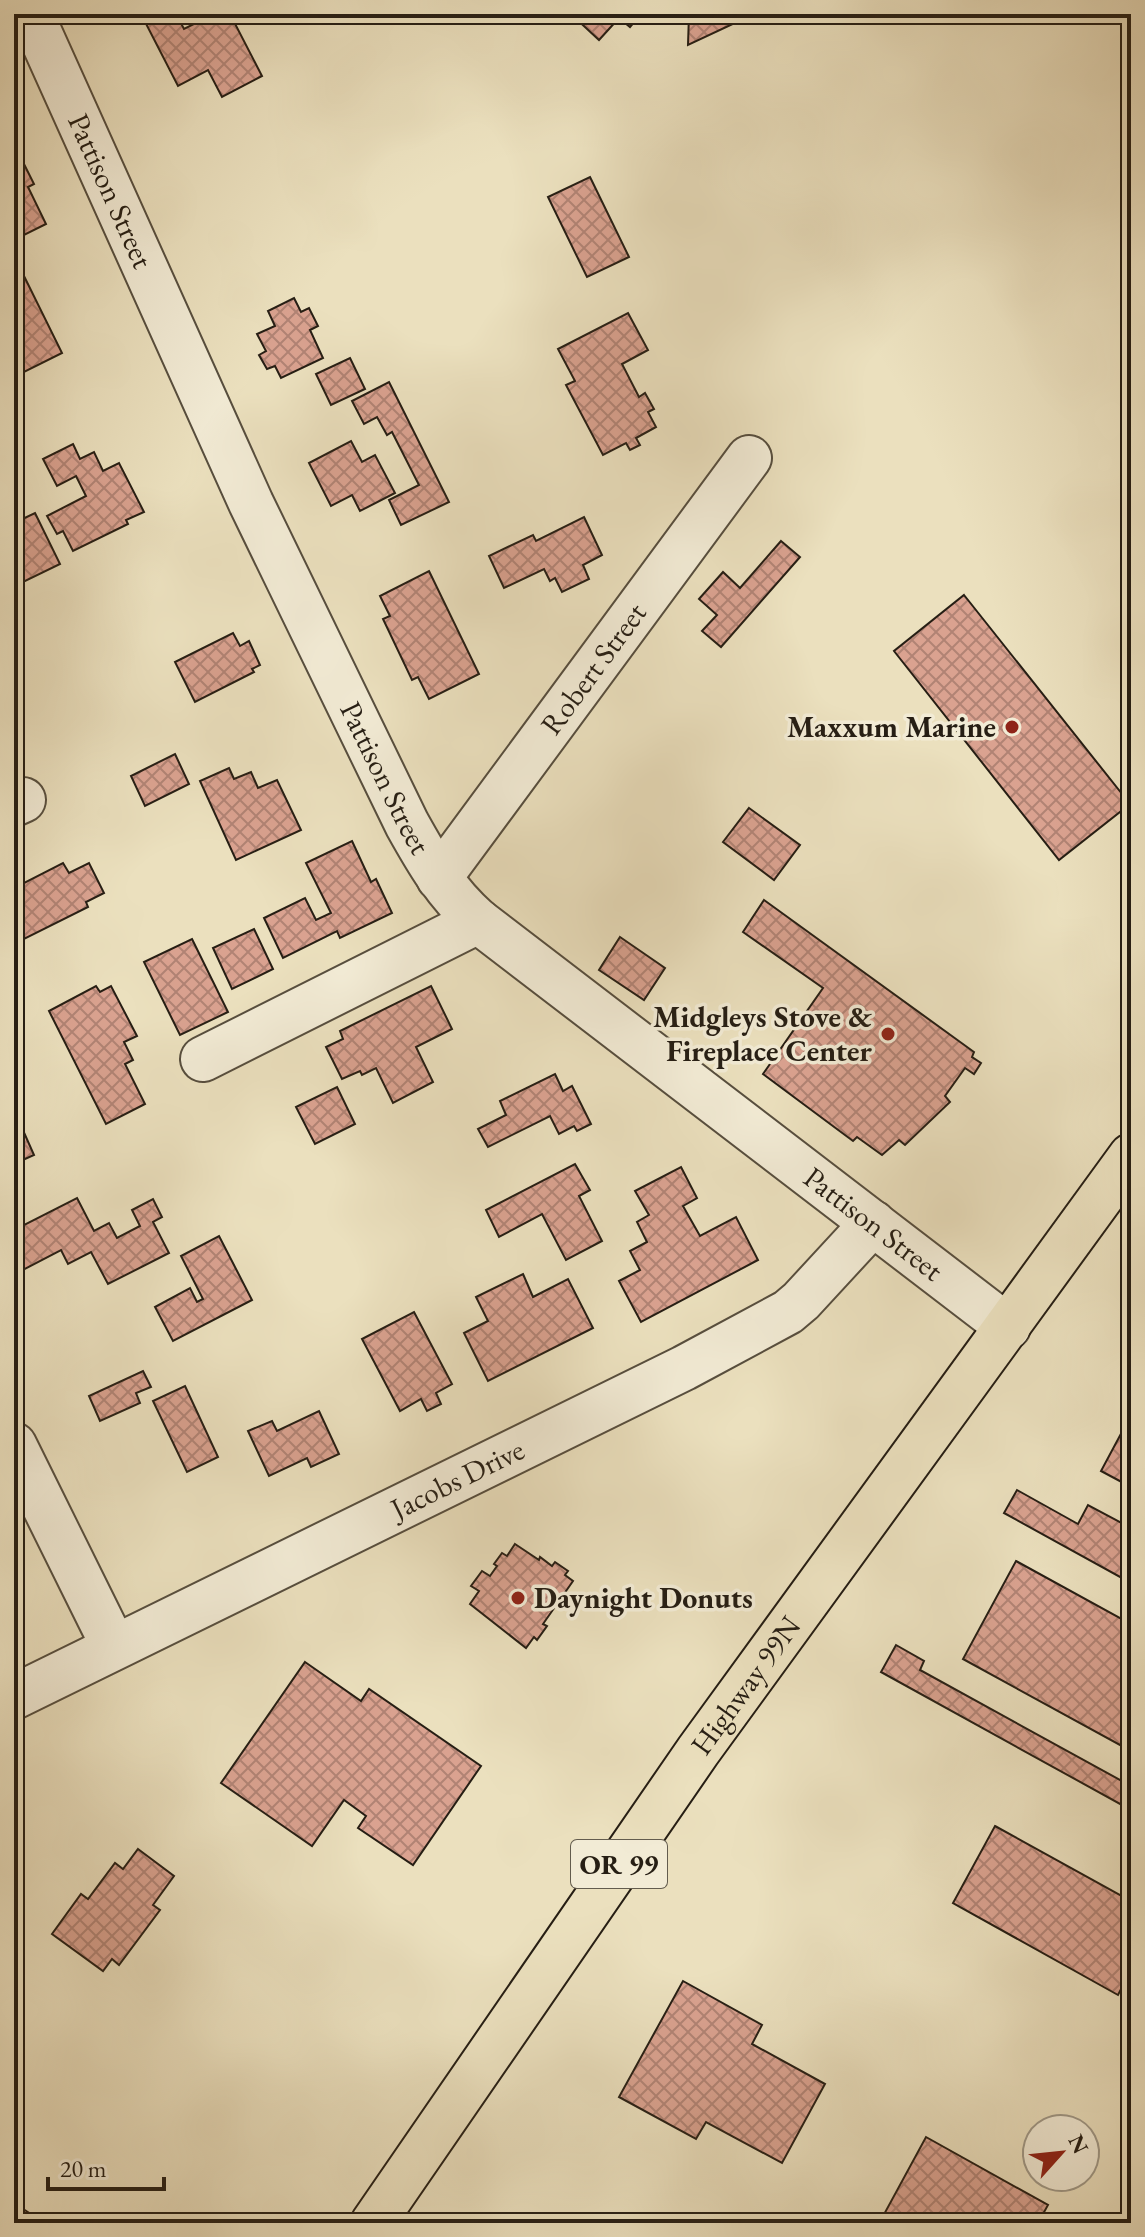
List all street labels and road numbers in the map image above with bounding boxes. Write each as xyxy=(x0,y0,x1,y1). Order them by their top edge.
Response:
street label: Pattison Street xyxy=(59,107,163,275)
street label: Robert Street xyxy=(531,594,655,742)
street label: Pattison Street xyxy=(331,695,440,862)
street label: Pattison Street xyxy=(796,1158,952,1290)
street label: Jacobs Drive xyxy=(381,1430,530,1529)
street label: Highway 99N xyxy=(682,1608,809,1763)
road number: OR 99 xyxy=(571,1840,667,1888)

